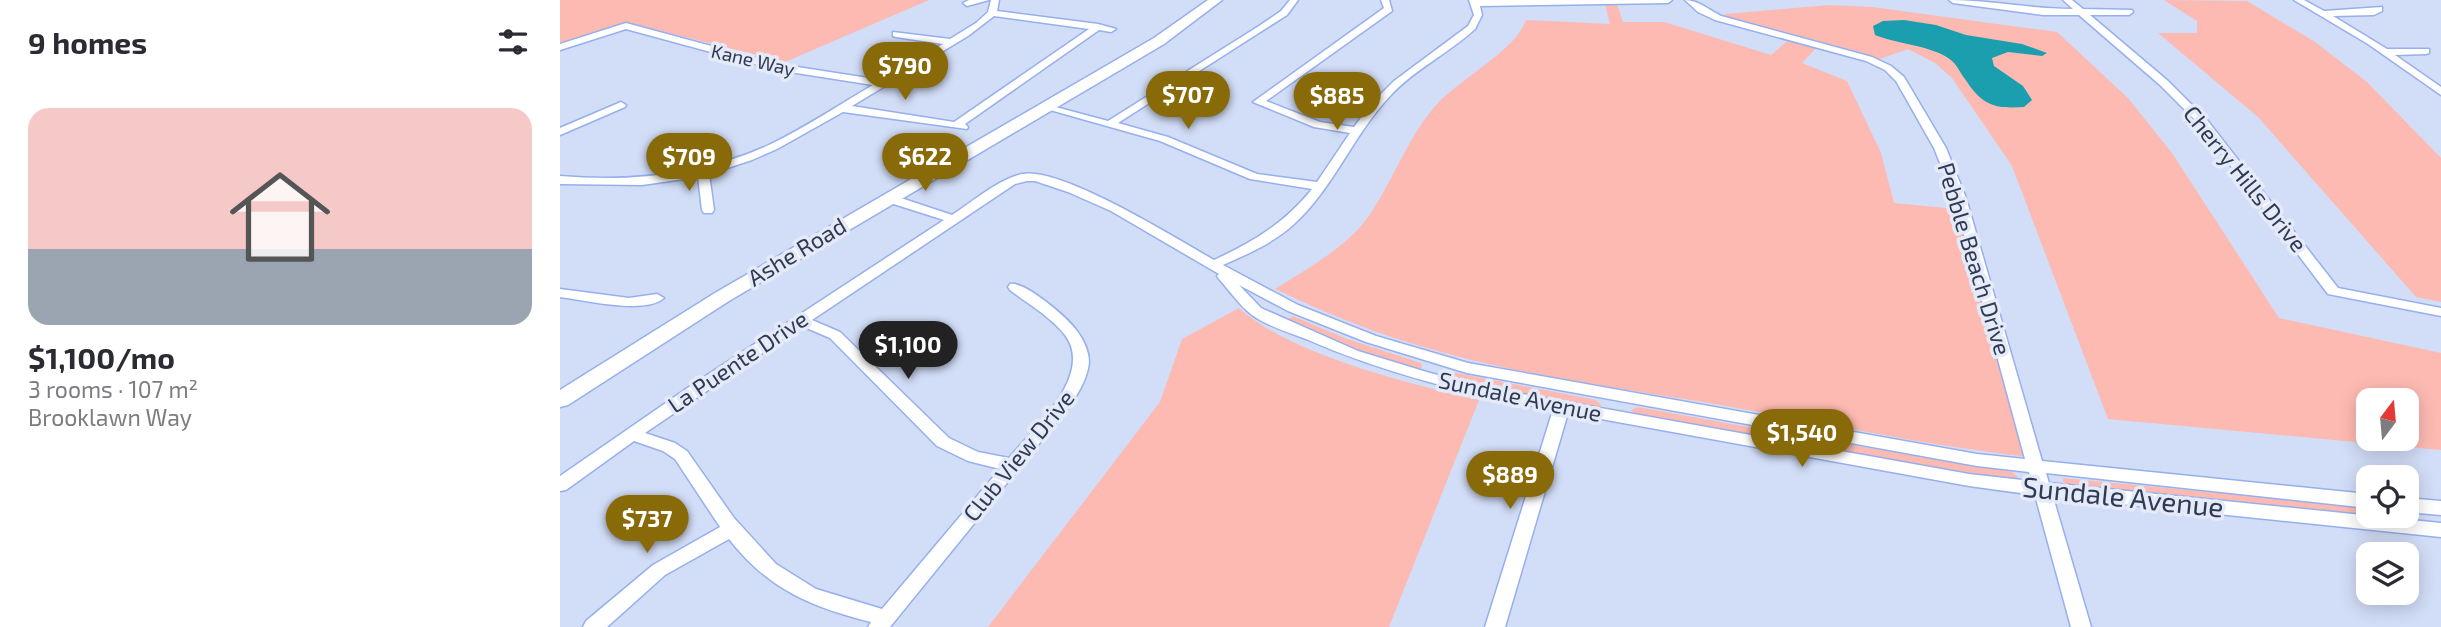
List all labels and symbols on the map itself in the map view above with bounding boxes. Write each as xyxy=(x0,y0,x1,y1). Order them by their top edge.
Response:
street label: Kane Way xyxy=(709,39,797,80)
pin: $790 xyxy=(864,42,946,102)
pin: $707 xyxy=(1147,72,1229,131)
pin: $885 xyxy=(1296,72,1378,132)
street label: Cherry Hills Drive xyxy=(2178,100,2313,257)
pin: $709 xyxy=(648,134,730,193)
pin: $622 xyxy=(884,134,966,193)
street label: Pebble Beach Drive xyxy=(1932,159,2018,358)
street label: Ashe Road xyxy=(742,211,851,291)
street label: La Puente Drive xyxy=(662,304,813,418)
pin: $1,100 xyxy=(851,322,965,381)
street label: Sundale Avenue xyxy=(1436,365,1604,427)
street label: Club View Drive xyxy=(957,384,1080,527)
north arrow xyxy=(2356,388,2418,452)
pin: $1,540 xyxy=(1745,410,1859,469)
pin: $889 xyxy=(1469,452,1551,511)
street label: Sundale Avenue xyxy=(2021,469,2225,523)
pin: $737 xyxy=(606,496,688,555)

